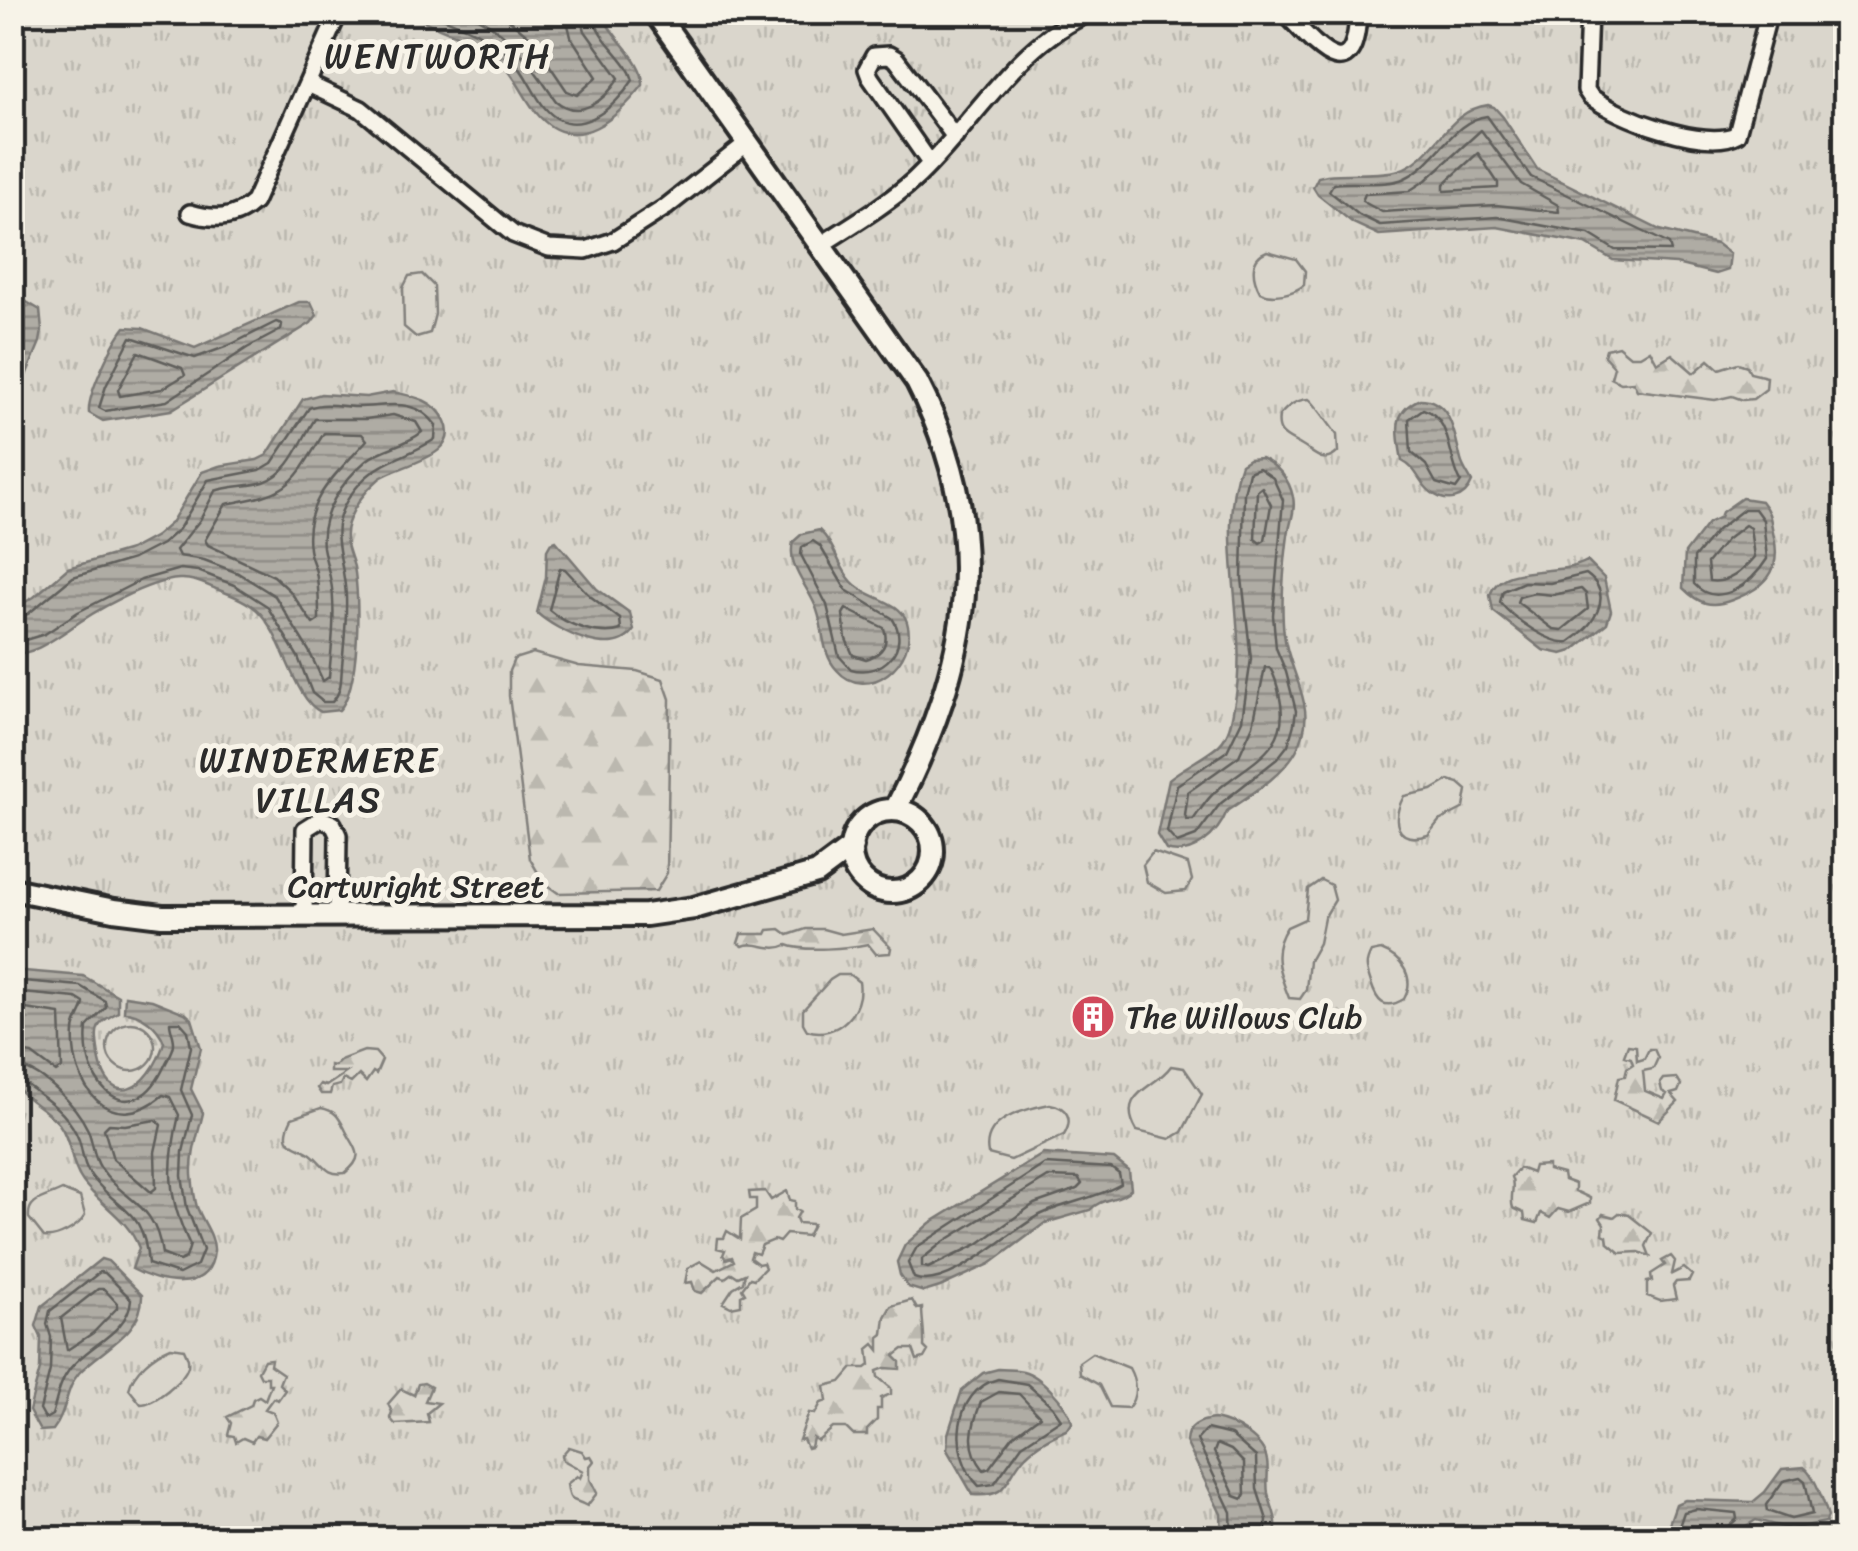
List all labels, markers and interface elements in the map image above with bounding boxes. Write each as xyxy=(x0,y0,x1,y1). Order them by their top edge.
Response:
district label: WENTWORTH xyxy=(324,25,552,87)
district label: WINDERMERE VILLAS xyxy=(199,729,439,831)
street label: Cartwright Street xyxy=(288,858,544,915)
place label: The Willows Club xyxy=(1126,989,1362,1046)
building icon: The Willows Club xyxy=(1070,994,1116,1040)

